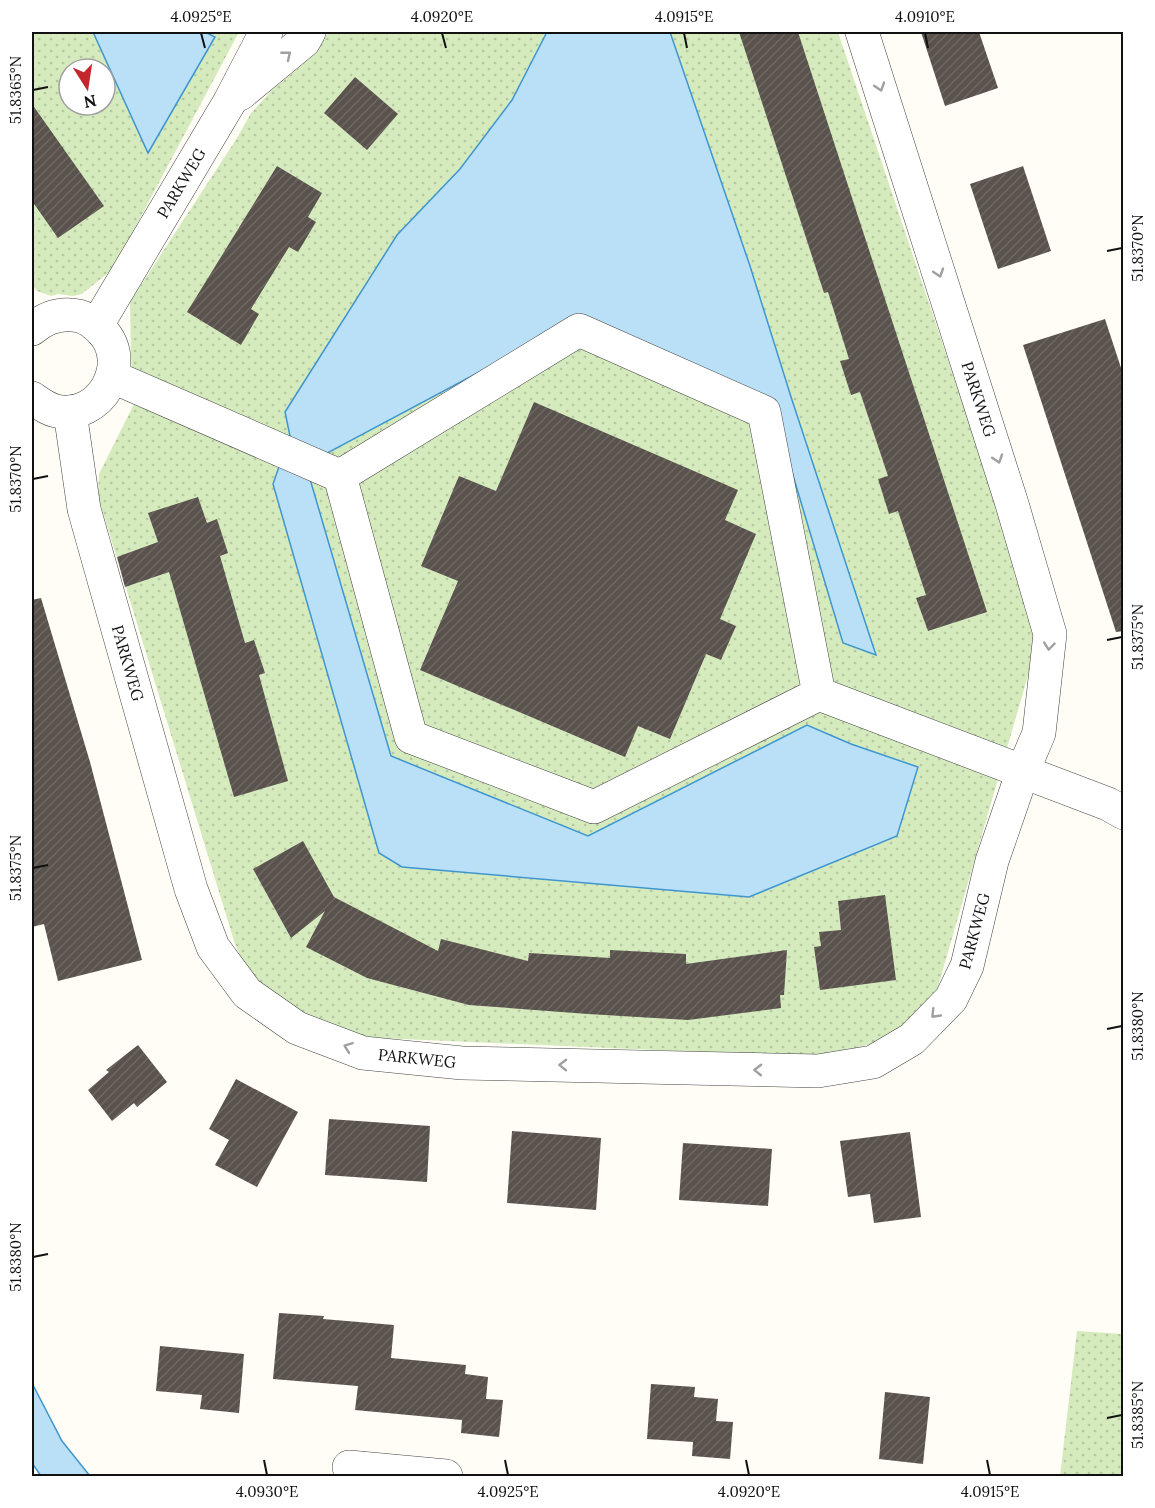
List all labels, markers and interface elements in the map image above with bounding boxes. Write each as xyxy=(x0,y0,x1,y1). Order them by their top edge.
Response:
text: 4.0925°E xyxy=(170,7,232,26)
text: 4.0920°E xyxy=(411,7,473,26)
text: 4.0915°E xyxy=(655,7,713,26)
text: 4.0910°E xyxy=(895,7,955,26)
one-way arrow xyxy=(280,51,291,62)
text: 51.8365°N xyxy=(6,56,25,124)
north arrow xyxy=(57,57,117,117)
one-way arrow xyxy=(873,81,885,92)
text: N xyxy=(82,91,98,113)
street label: PARKWEG xyxy=(152,144,210,222)
text: 51.8370°N xyxy=(1128,214,1147,282)
one-way arrow xyxy=(932,267,944,278)
street label: PARKWEG xyxy=(957,359,1001,439)
text: 51.8370°N xyxy=(6,445,25,513)
one-way arrow xyxy=(991,453,1003,464)
text: 51.8375°N xyxy=(1128,604,1147,670)
street label: PARKWEG xyxy=(108,623,148,703)
one-way arrow xyxy=(1043,642,1055,651)
text: 51.8375°N xyxy=(6,835,25,901)
street label: PARKWEG xyxy=(954,891,994,971)
text: 51.8380°N xyxy=(1128,991,1147,1061)
one-way arrow xyxy=(932,1007,943,1018)
one-way arrow xyxy=(344,1042,354,1055)
street label: PARKWEG xyxy=(377,1044,457,1072)
one-way arrow xyxy=(558,1059,567,1071)
one-way arrow xyxy=(753,1063,762,1076)
text: 51.8380°N xyxy=(6,1222,25,1292)
text: 51.8385°N xyxy=(1128,1381,1147,1449)
text: 4.0930°E xyxy=(236,1482,298,1501)
text: 4.0925°E xyxy=(477,1482,539,1501)
text: 4.0920°E xyxy=(718,1482,780,1501)
text: 4.0915°E xyxy=(961,1482,1019,1501)

